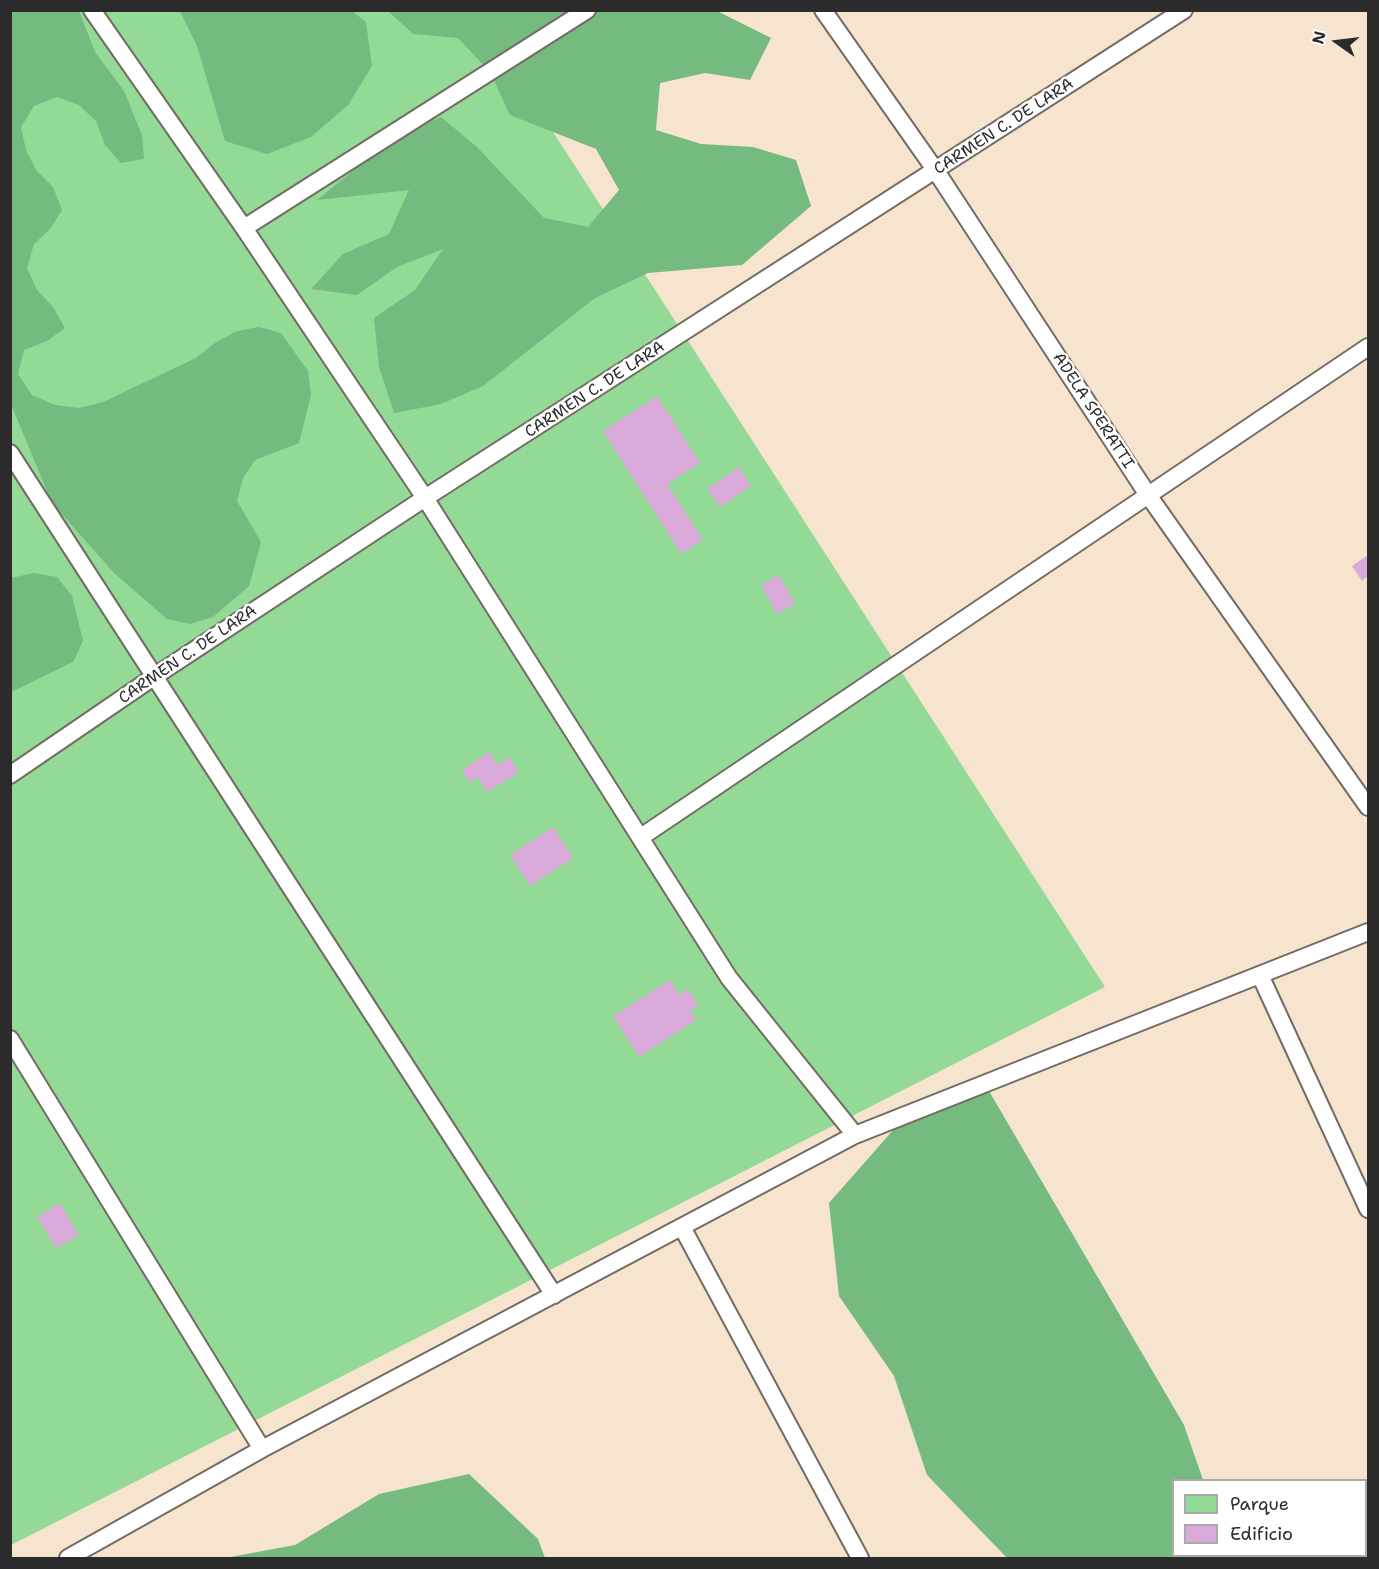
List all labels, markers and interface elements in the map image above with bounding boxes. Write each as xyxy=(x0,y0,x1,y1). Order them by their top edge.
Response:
north arrow xyxy=(1307,12,1367,72)
text: N xyxy=(1307,29,1331,46)
street label: CARMEN C. DE LARA xyxy=(931,75,1077,179)
street label: CARMEN C. DE LARA xyxy=(522,338,668,442)
street label: ADELA SPERATTI xyxy=(1048,349,1138,473)
street label: CARMEN C. DE LARA xyxy=(115,602,261,708)
legend xyxy=(1172,1479,1367,1557)
text: Parque xyxy=(1230,1492,1289,1516)
text: Edificio xyxy=(1230,1522,1293,1546)

